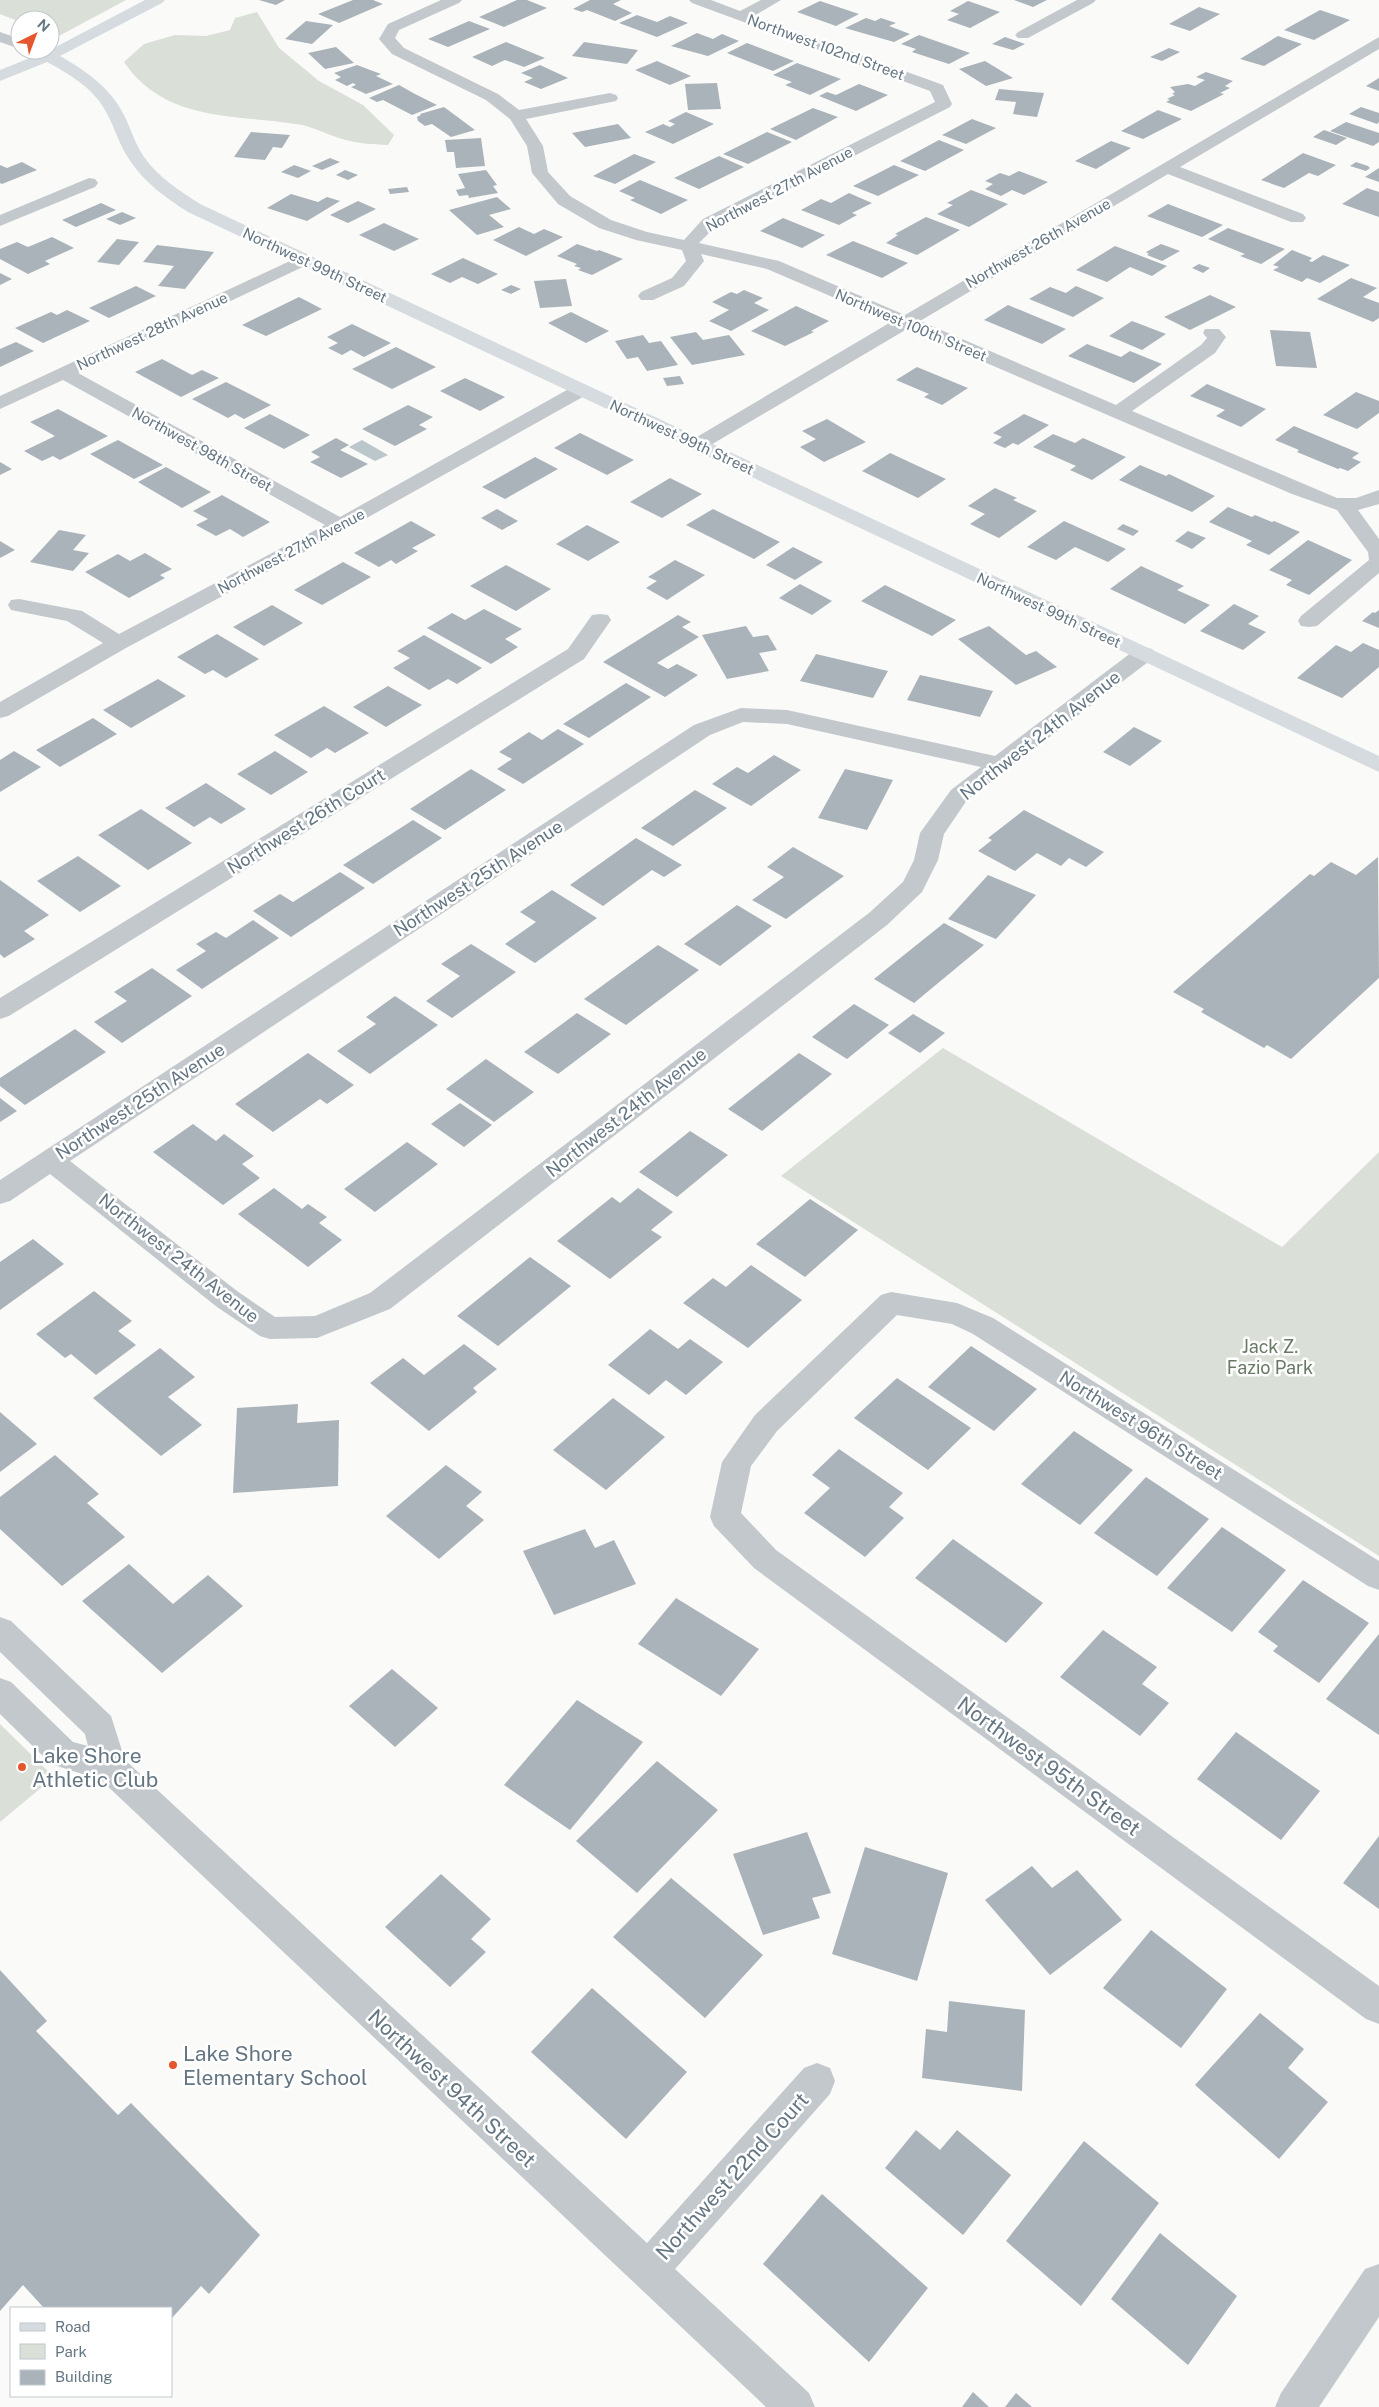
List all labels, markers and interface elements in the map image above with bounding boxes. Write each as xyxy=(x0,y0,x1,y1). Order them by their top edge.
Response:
north arrow xyxy=(10,10,60,60)
street label: Northwest 102nd Street xyxy=(745,11,907,83)
text: N xyxy=(34,16,53,35)
street label: Northwest 27th Avenue xyxy=(703,143,855,235)
street label: Northwest 26th Avenue xyxy=(963,195,1113,291)
street label: Northwest 99th Street xyxy=(240,224,390,306)
street label: Northwest 100th Street xyxy=(833,285,989,365)
street label: Northwest 28th Avenue xyxy=(74,288,230,374)
street label: Northwest 99th Street xyxy=(607,396,757,478)
street label: Northwest 98th Street xyxy=(129,403,275,495)
street label: Northwest 27th Avenue xyxy=(215,505,367,597)
street label: Northwest 99th Street xyxy=(974,569,1124,651)
street label: Northwest 24th Avenue xyxy=(956,666,1124,804)
street label: Northwest 26th Court xyxy=(223,764,389,878)
street label: Northwest 25th Avenue xyxy=(389,815,567,941)
street label: Northwest 25th Avenue xyxy=(51,1038,229,1164)
street label: Northwest 24th Avenue xyxy=(542,1043,710,1181)
street label: Northwest 24th Avenue xyxy=(95,1189,263,1327)
park label: Jack Z. Fazio Park xyxy=(1227,1336,1313,1378)
street label: Northwest 96th Street xyxy=(1056,1366,1226,1484)
street label: Northwest 95th Street xyxy=(953,1691,1145,1841)
place label: Lake Shore Athletic Club xyxy=(32,1743,158,1792)
marker: Lake Shore Athletic Club xyxy=(16,1761,28,1773)
street label: Northwest 94th Street xyxy=(363,2004,541,2172)
place label: Lake Shore Elementary School xyxy=(183,2041,367,2090)
marker: Lake Shore Elementary School xyxy=(167,2059,179,2071)
street label: Northwest 22nd Court xyxy=(650,2087,814,2265)
legend xyxy=(10,2307,172,2397)
text: Road xyxy=(55,2318,91,2335)
text: Park xyxy=(55,2343,87,2360)
text: Building xyxy=(55,2368,113,2385)

